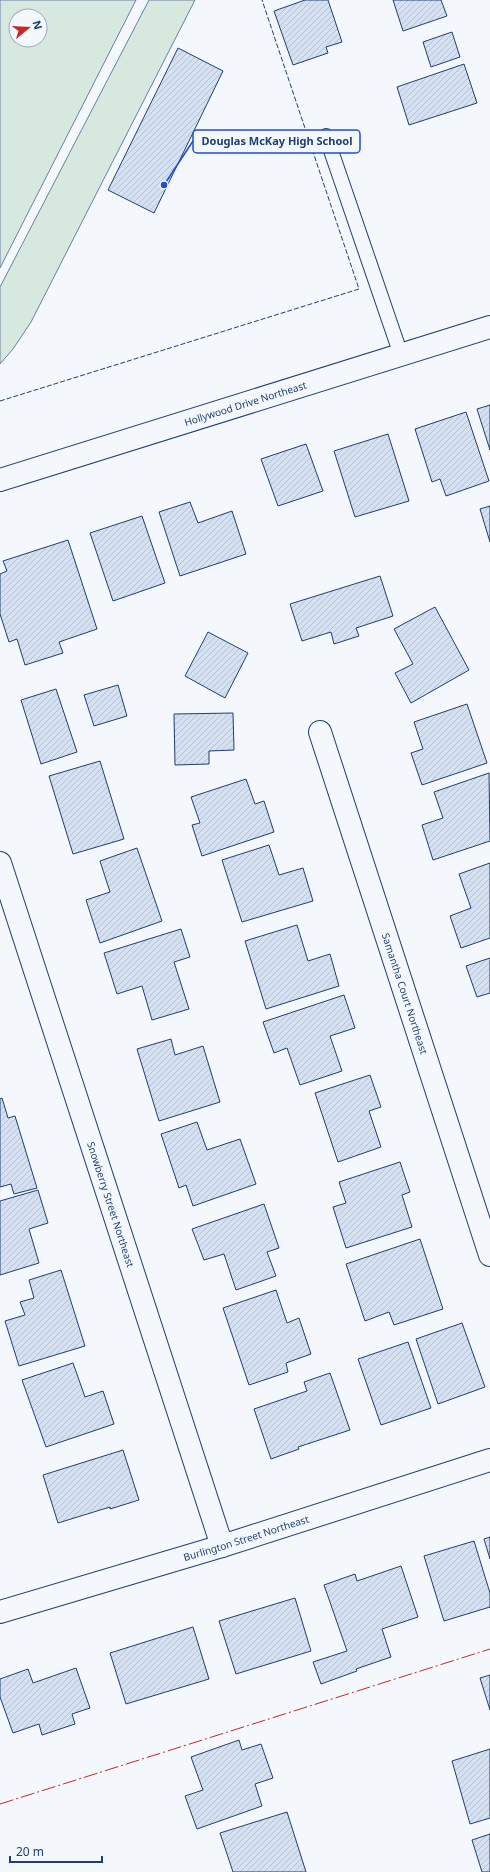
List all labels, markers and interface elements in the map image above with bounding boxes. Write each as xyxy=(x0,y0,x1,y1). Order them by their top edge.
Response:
north arrow xyxy=(8,8,48,48)
text: N xyxy=(29,18,47,31)
callout: Douglas McKay High School xyxy=(193,130,360,153)
text: Douglas McKay High School xyxy=(202,133,352,148)
street label: Hollywood Drive Northeast xyxy=(182,378,308,429)
street label: Samantha Court Northeast xyxy=(379,931,431,1056)
street label: Snowberry Street Northeast xyxy=(84,1140,138,1269)
street label: Burlington Street Northeast xyxy=(182,1511,311,1564)
scale bar xyxy=(10,1838,102,1864)
text: 20 m xyxy=(16,1843,44,1860)

